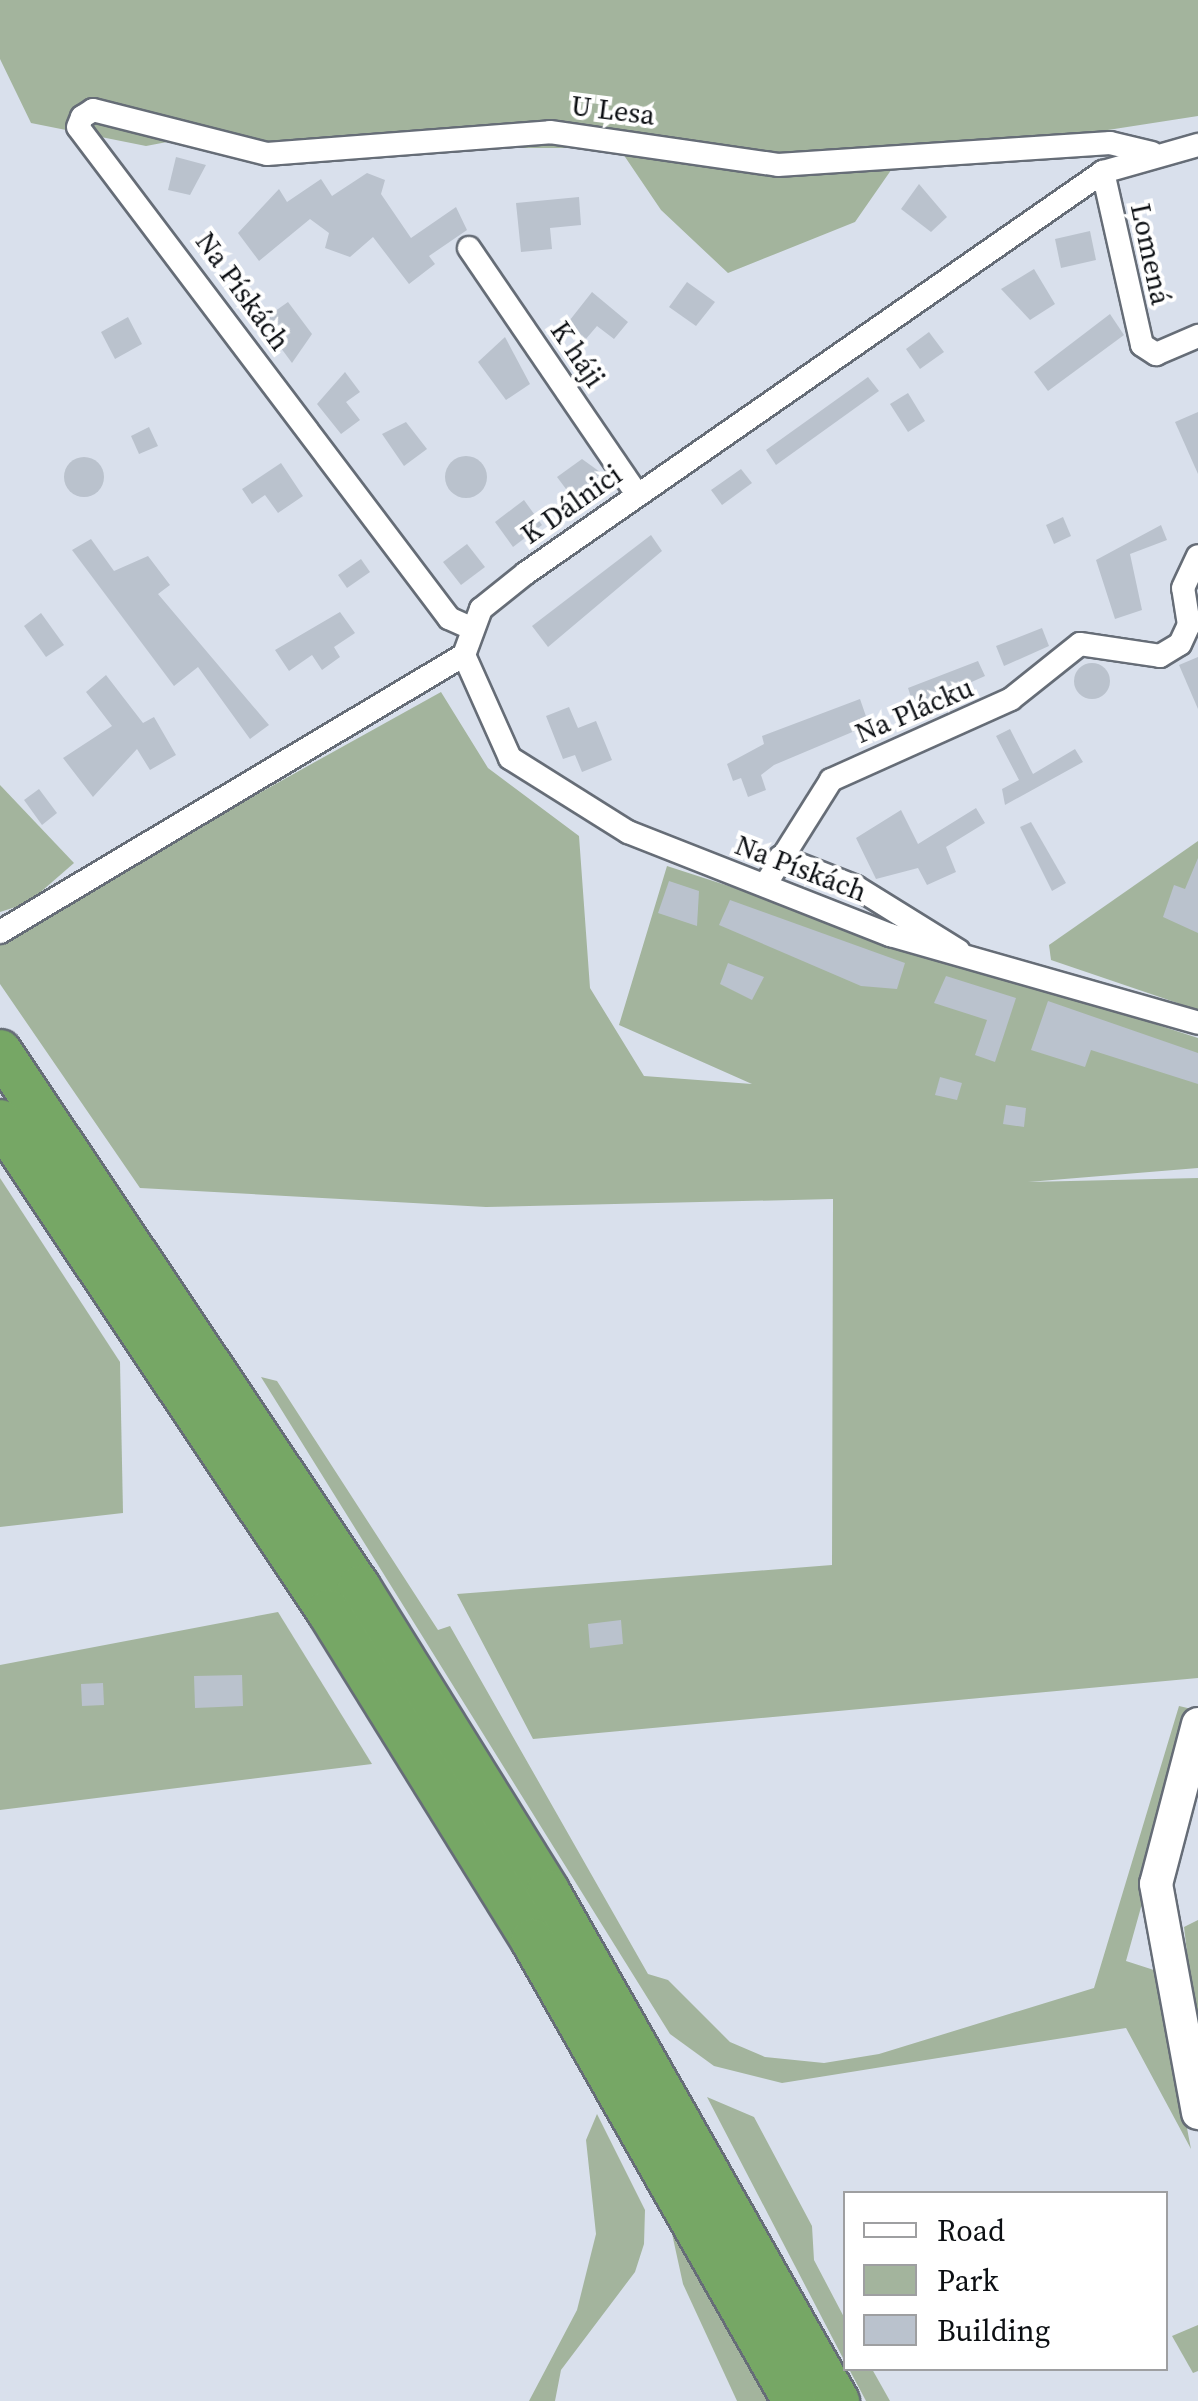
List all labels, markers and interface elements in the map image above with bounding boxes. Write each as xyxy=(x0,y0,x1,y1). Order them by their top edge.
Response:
street label: U Lesa xyxy=(569,88,657,132)
street label: Lomená xyxy=(1124,200,1178,308)
street label: Na Pískách xyxy=(189,225,297,357)
street label: K háji xyxy=(544,315,612,393)
street label: K Dálnici xyxy=(514,457,628,551)
street label: Na Plácku xyxy=(850,670,978,750)
street label: Na Pískách xyxy=(731,828,871,908)
legend xyxy=(843,2191,1168,2371)
text: Road xyxy=(937,2210,1005,2251)
text: Park xyxy=(937,2260,999,2301)
text: Building xyxy=(937,2310,1050,2351)

